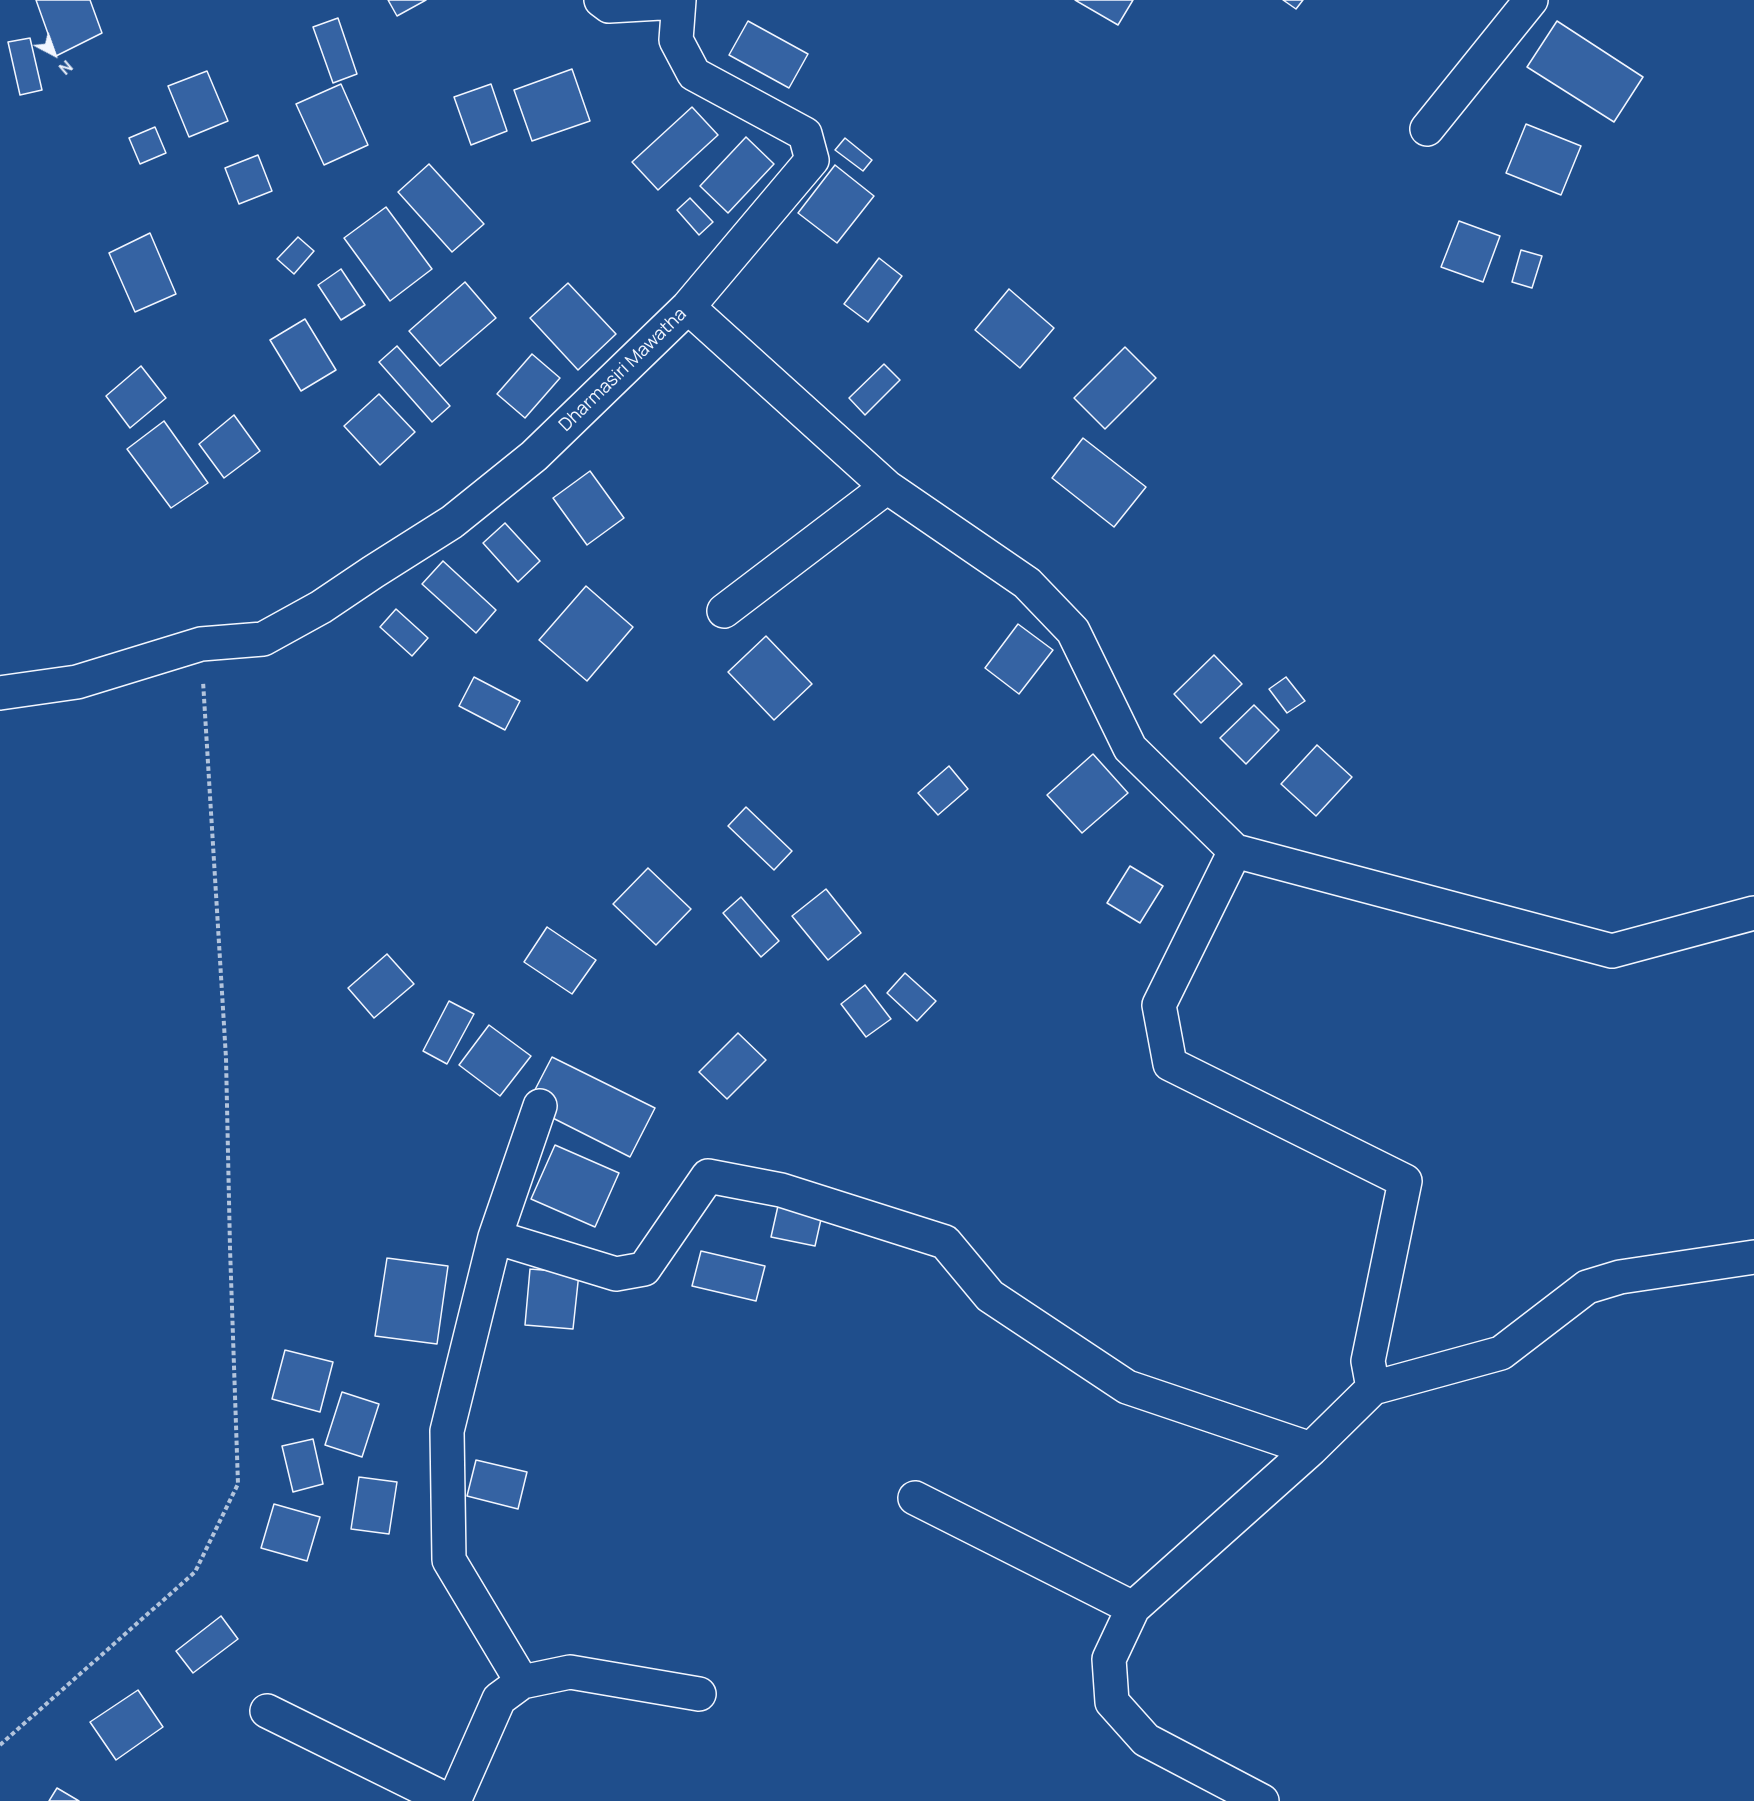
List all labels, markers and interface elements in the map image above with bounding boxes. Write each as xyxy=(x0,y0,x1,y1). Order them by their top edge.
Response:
north arrow xyxy=(24,24,84,84)
text: N xyxy=(54,56,77,80)
street label: Dharmasiri Mawatha xyxy=(555,304,691,436)

